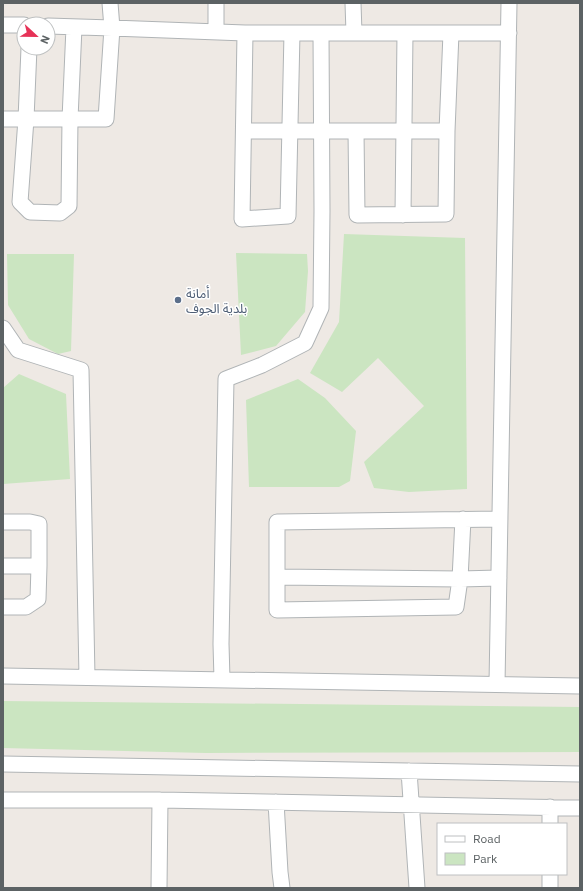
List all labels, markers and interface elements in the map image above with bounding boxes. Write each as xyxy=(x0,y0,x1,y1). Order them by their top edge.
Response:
north arrow xyxy=(16,16,56,56)
text: N xyxy=(37,33,53,46)
place label: أمانة بلدية الجوف xyxy=(186,285,247,317)
marker: أمانة بلدية الجوف xyxy=(173,295,183,305)
legend xyxy=(437,823,567,875)
text: Road xyxy=(473,831,501,846)
text: Park xyxy=(473,851,498,866)

